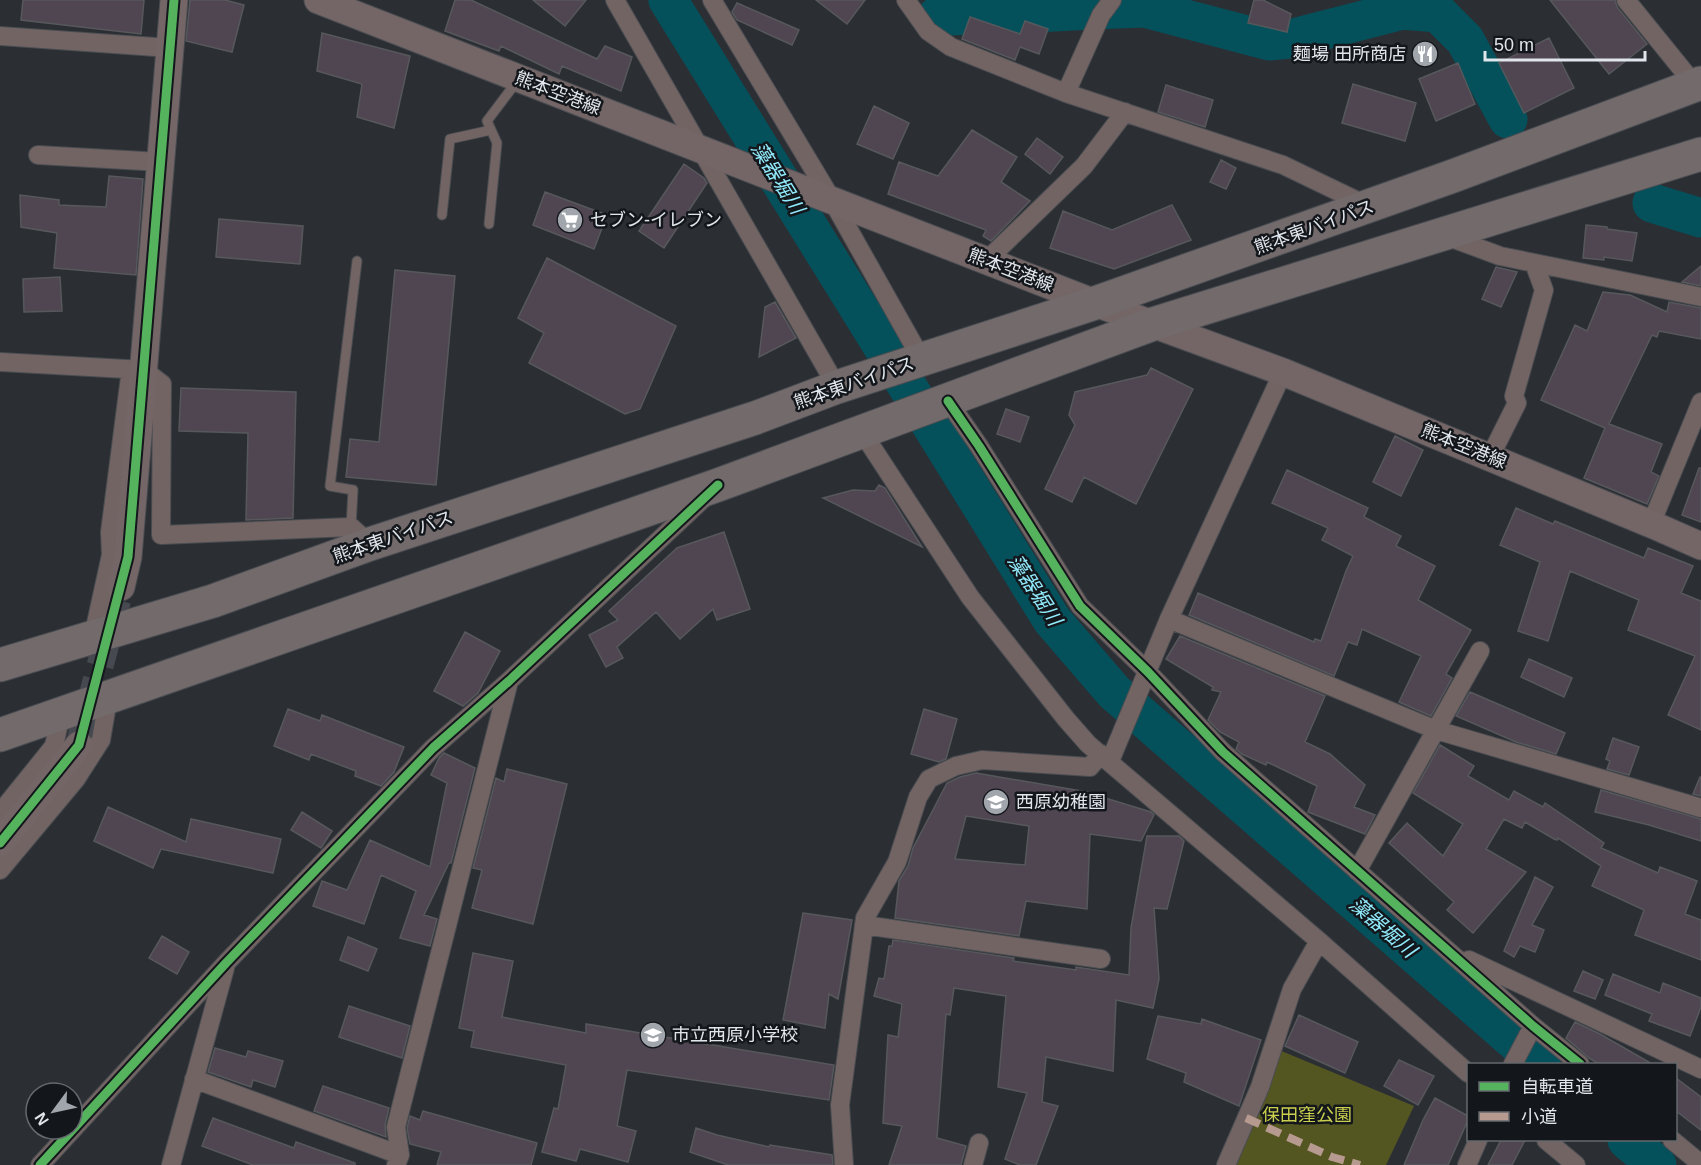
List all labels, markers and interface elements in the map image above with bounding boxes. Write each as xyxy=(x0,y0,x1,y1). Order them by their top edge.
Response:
scale bar xyxy=(1485,24,1646,62)
text: 50 m xyxy=(1494,35,1534,55)
restaurant icon: 麺場 田所商店 xyxy=(1410,39,1440,69)
place label: 麺場 田所商店 xyxy=(1293,44,1406,64)
street label: 熊本空港線 xyxy=(512,68,604,118)
water label: 藻器堀川 xyxy=(747,138,810,219)
street label: 熊本東バイパス xyxy=(1252,196,1376,258)
supermarket icon: セブン-イレブン xyxy=(555,205,585,235)
place label: セブン-イレブン xyxy=(590,210,722,230)
street label: 熊本空港線 xyxy=(965,245,1057,295)
street label: 熊本東バイパス xyxy=(791,353,917,413)
street label: 熊本空港線 xyxy=(1419,420,1509,472)
street label: 熊本東バイパス xyxy=(330,507,456,567)
water label: 藻器堀川 xyxy=(1004,550,1067,631)
school or university icon: 西原幼稚園 xyxy=(981,787,1011,817)
place label: 西原幼稚園 xyxy=(1016,792,1106,812)
water label: 藻器堀川 xyxy=(1346,892,1422,963)
school or university icon: 市立西原小学校 xyxy=(638,1020,668,1050)
place label: 市立西原小学校 xyxy=(672,1025,798,1045)
legend xyxy=(1467,1063,1677,1141)
text: 自転車道 xyxy=(1521,1077,1593,1097)
north arrow xyxy=(24,1081,84,1141)
park label: 保田窪公園 xyxy=(1262,1105,1352,1125)
text: 小道 xyxy=(1521,1107,1557,1127)
text: N xyxy=(32,1109,52,1128)

